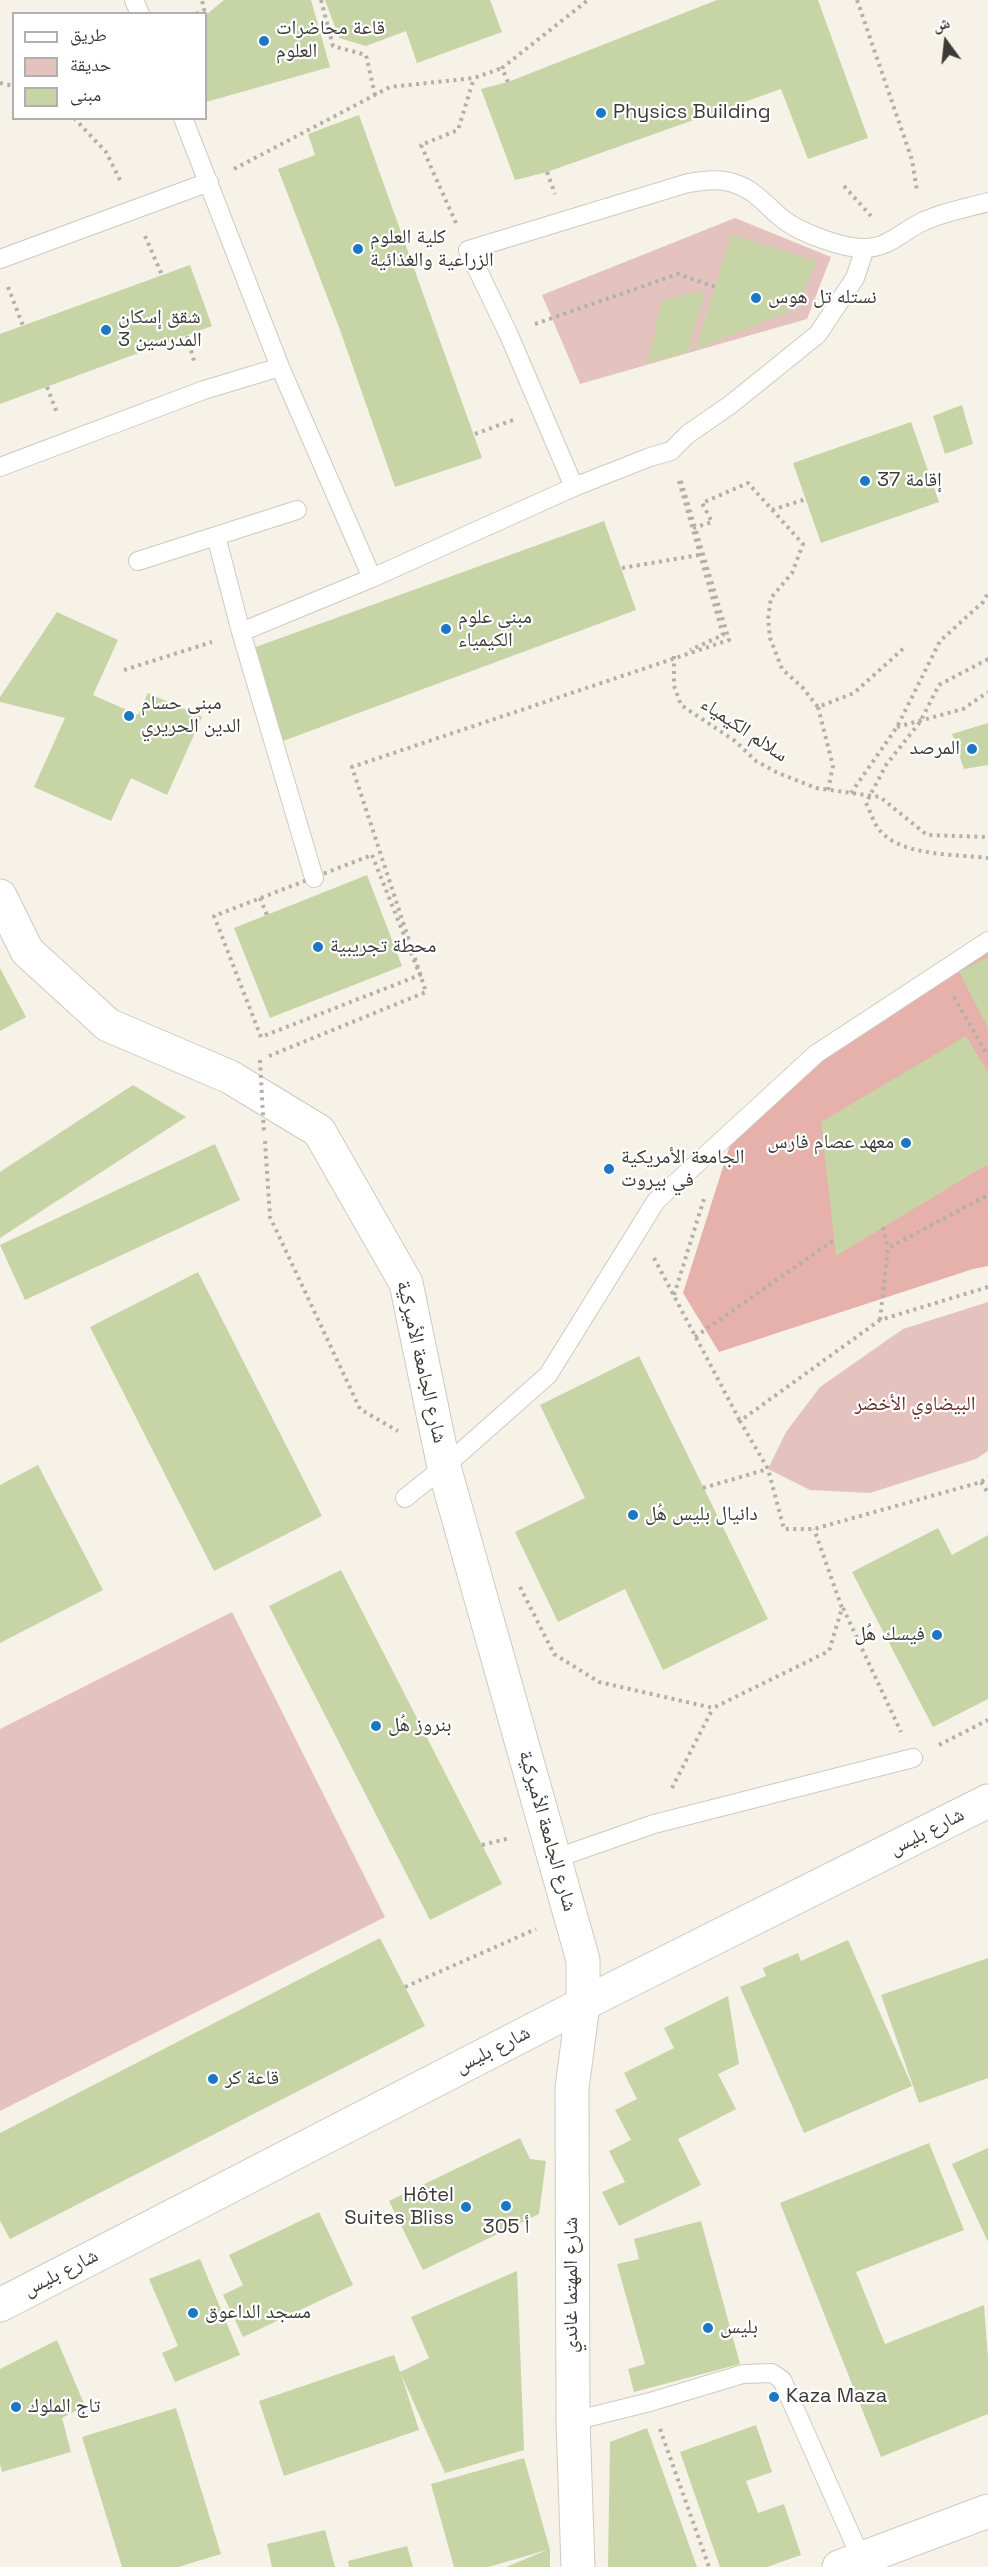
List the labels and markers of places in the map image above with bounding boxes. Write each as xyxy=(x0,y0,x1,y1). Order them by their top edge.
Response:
place label: قاعة محاضرات العلوم xyxy=(276,17,385,64)
marker: قاعة محاضرات العلوم xyxy=(257,34,271,48)
place label: Physics Building xyxy=(613,101,771,125)
marker: Physics Building xyxy=(594,106,608,120)
place label: كلية العلوم الزراعية والغذائية xyxy=(370,226,494,273)
marker: كلية العلوم الزراعية والغذائية xyxy=(351,242,365,256)
place label: نستله تل هوس xyxy=(768,286,877,310)
marker: نستله تل هوس xyxy=(749,291,763,305)
place label: شقق إسكان المدرسين 3 xyxy=(118,306,202,353)
marker: شقق إسكان المدرسين 3 xyxy=(99,323,113,337)
place label: إقامة 37 xyxy=(877,469,942,493)
marker: إقامة 37 xyxy=(858,474,872,488)
place label: مبنى علوم الكيمياء xyxy=(458,606,532,653)
marker: مبنى علوم الكيمياء xyxy=(439,622,453,636)
place label: مبنى حسام الدين الحريري xyxy=(141,692,241,739)
marker: مبنى حسام الدين الحريري xyxy=(122,709,136,723)
place label: المرصد xyxy=(909,737,960,761)
marker: المرصد xyxy=(965,742,979,756)
place label: محطة تجريبية xyxy=(330,935,436,959)
marker: محطة تجريبية xyxy=(311,940,325,954)
place label: معهد عصام فارس xyxy=(767,1131,894,1155)
marker: معهد عصام فارس xyxy=(899,1136,913,1150)
place label: الجامعة الأمريكية في بيروت xyxy=(621,1146,745,1193)
marker: الجامعة الأمريكية في بيروت xyxy=(602,1162,616,1176)
place label: دانيال بليس هُل xyxy=(645,1503,758,1527)
marker: دانيال بليس هُل xyxy=(626,1508,640,1522)
place label: فيسك هُل xyxy=(854,1623,925,1647)
marker: فيسك هُل xyxy=(930,1628,944,1642)
place label: بنروز هُل xyxy=(388,1714,452,1738)
marker: بنروز هُل xyxy=(369,1719,383,1733)
place label: قاعة كر xyxy=(225,2067,279,2091)
marker: قاعة كر xyxy=(206,2072,220,2086)
place label: Hôtel Suites Bliss xyxy=(344,2184,454,2231)
marker: أ 305 xyxy=(499,2199,513,2213)
marker: Hôtel Suites Bliss xyxy=(459,2200,473,2214)
place label: أ 305 xyxy=(483,2216,529,2240)
place label: مسجد الداعوق xyxy=(205,2301,311,2325)
marker: مسجد الداعوق xyxy=(186,2306,200,2320)
place label: بليس xyxy=(720,2316,758,2340)
marker: بليس xyxy=(701,2321,715,2335)
place label: Kaza Maza xyxy=(786,2385,887,2409)
marker: Kaza Maza xyxy=(767,2390,781,2404)
place label: تاج الملوك xyxy=(28,2395,100,2419)
marker: تاج الملوك xyxy=(9,2400,23,2414)

